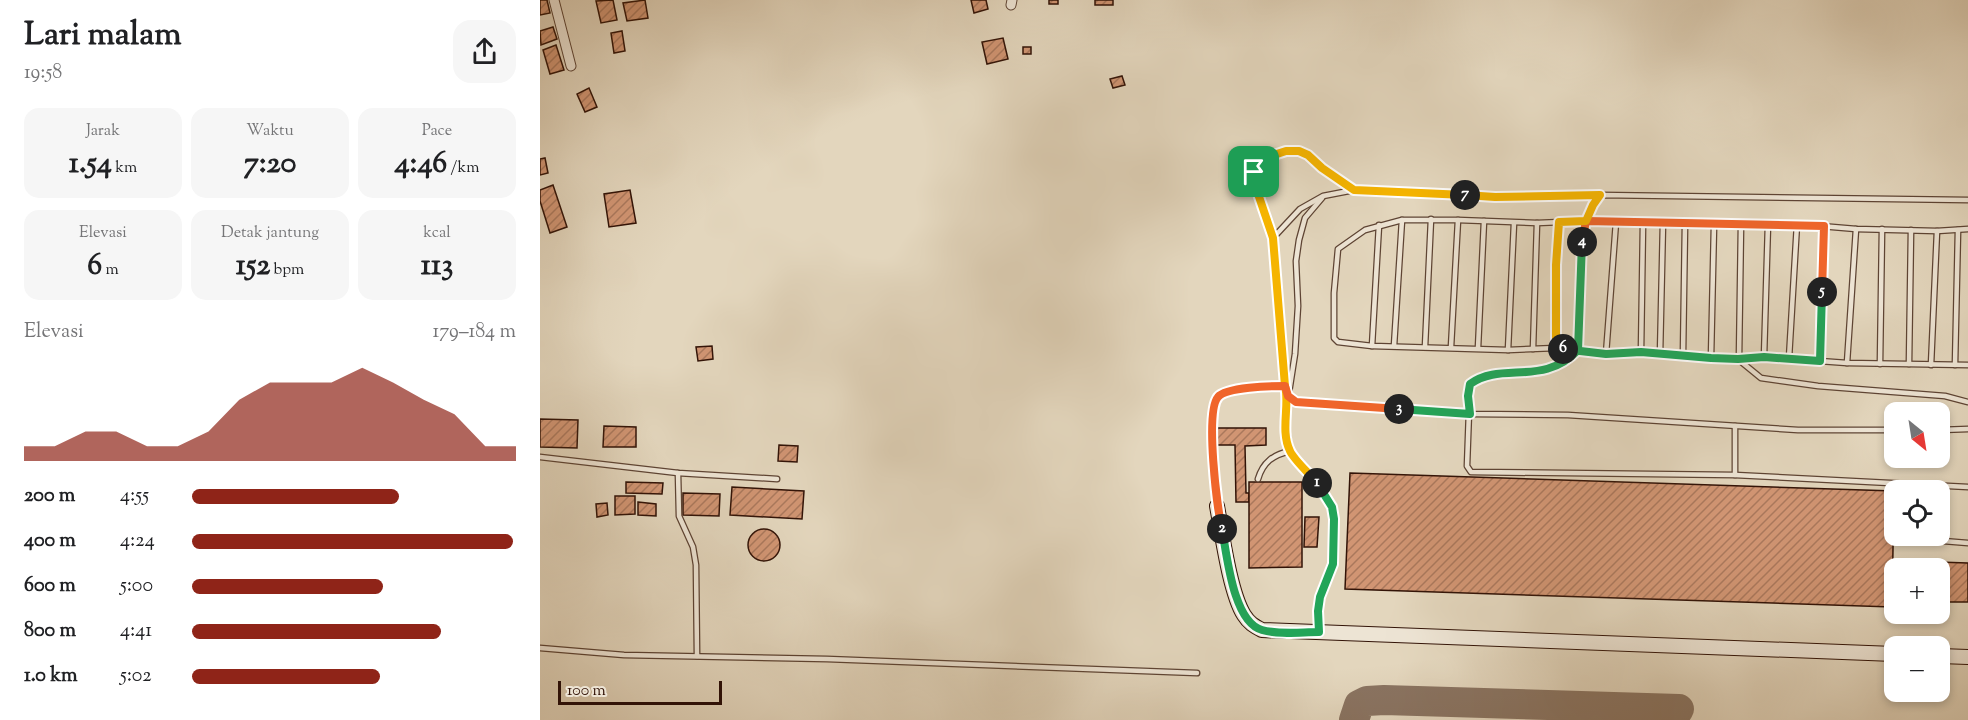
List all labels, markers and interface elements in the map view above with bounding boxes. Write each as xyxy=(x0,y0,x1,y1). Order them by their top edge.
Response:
text: Lari malam xyxy=(24,12,182,60)
button: share xyxy=(453,20,516,83)
text: 19:58 xyxy=(24,59,62,88)
text: Jarak xyxy=(86,120,120,143)
text: Waktu xyxy=(246,120,294,143)
text: Pace xyxy=(422,120,452,143)
text: 1.54 xyxy=(69,143,112,186)
text: 7:20 xyxy=(244,143,296,186)
text: 4:46 xyxy=(394,143,447,186)
pin xyxy=(1228,146,1279,197)
icon: arrive xyxy=(1237,155,1270,188)
text: km xyxy=(112,157,137,180)
text: /km xyxy=(447,157,480,180)
pin: 7 xyxy=(1450,180,1480,210)
text: 7 xyxy=(1461,183,1469,206)
text: Elevasi xyxy=(79,222,127,245)
text: Detak jantung xyxy=(221,222,319,245)
text: kcal xyxy=(423,222,451,245)
pin: 4 xyxy=(1567,227,1597,257)
text: 4 xyxy=(1578,230,1586,253)
text: 6 xyxy=(87,245,102,288)
text: 152 xyxy=(236,245,270,288)
text: 113 xyxy=(421,245,453,288)
text: m xyxy=(102,259,119,282)
text: bpm xyxy=(270,259,304,282)
pin: 5 xyxy=(1807,277,1837,307)
text: 5 xyxy=(1819,280,1825,303)
text: Elevasi xyxy=(24,318,84,347)
text: 179–184 m xyxy=(433,318,516,347)
pin: 6 xyxy=(1548,334,1578,364)
text: 6 xyxy=(1559,337,1567,360)
pin: 3 xyxy=(1384,394,1414,424)
text: 3 xyxy=(1396,397,1402,420)
north arrow xyxy=(1884,402,1950,468)
map controls xyxy=(1884,402,1950,702)
pin: 1 xyxy=(1302,468,1332,498)
text: 1 xyxy=(1314,471,1320,494)
button: locate xyxy=(1884,480,1950,546)
text: 200 m xyxy=(24,482,75,511)
text: 4:55 xyxy=(120,482,149,511)
pin: 2 xyxy=(1207,514,1237,544)
text: 2 xyxy=(1218,517,1226,540)
text: 400 m xyxy=(24,527,76,556)
text: 4:24 xyxy=(120,527,155,556)
button: + xyxy=(1884,558,1950,624)
text: 600 m xyxy=(24,572,76,601)
text: 5:00 xyxy=(120,572,153,601)
text: 800 m xyxy=(24,617,76,646)
text: 4:41 xyxy=(120,617,152,646)
button: − xyxy=(1884,636,1950,702)
text: 1.0 km xyxy=(24,662,78,691)
text: 5:02 xyxy=(120,662,152,691)
scale bar xyxy=(558,678,722,706)
text: 100 m xyxy=(567,680,606,703)

